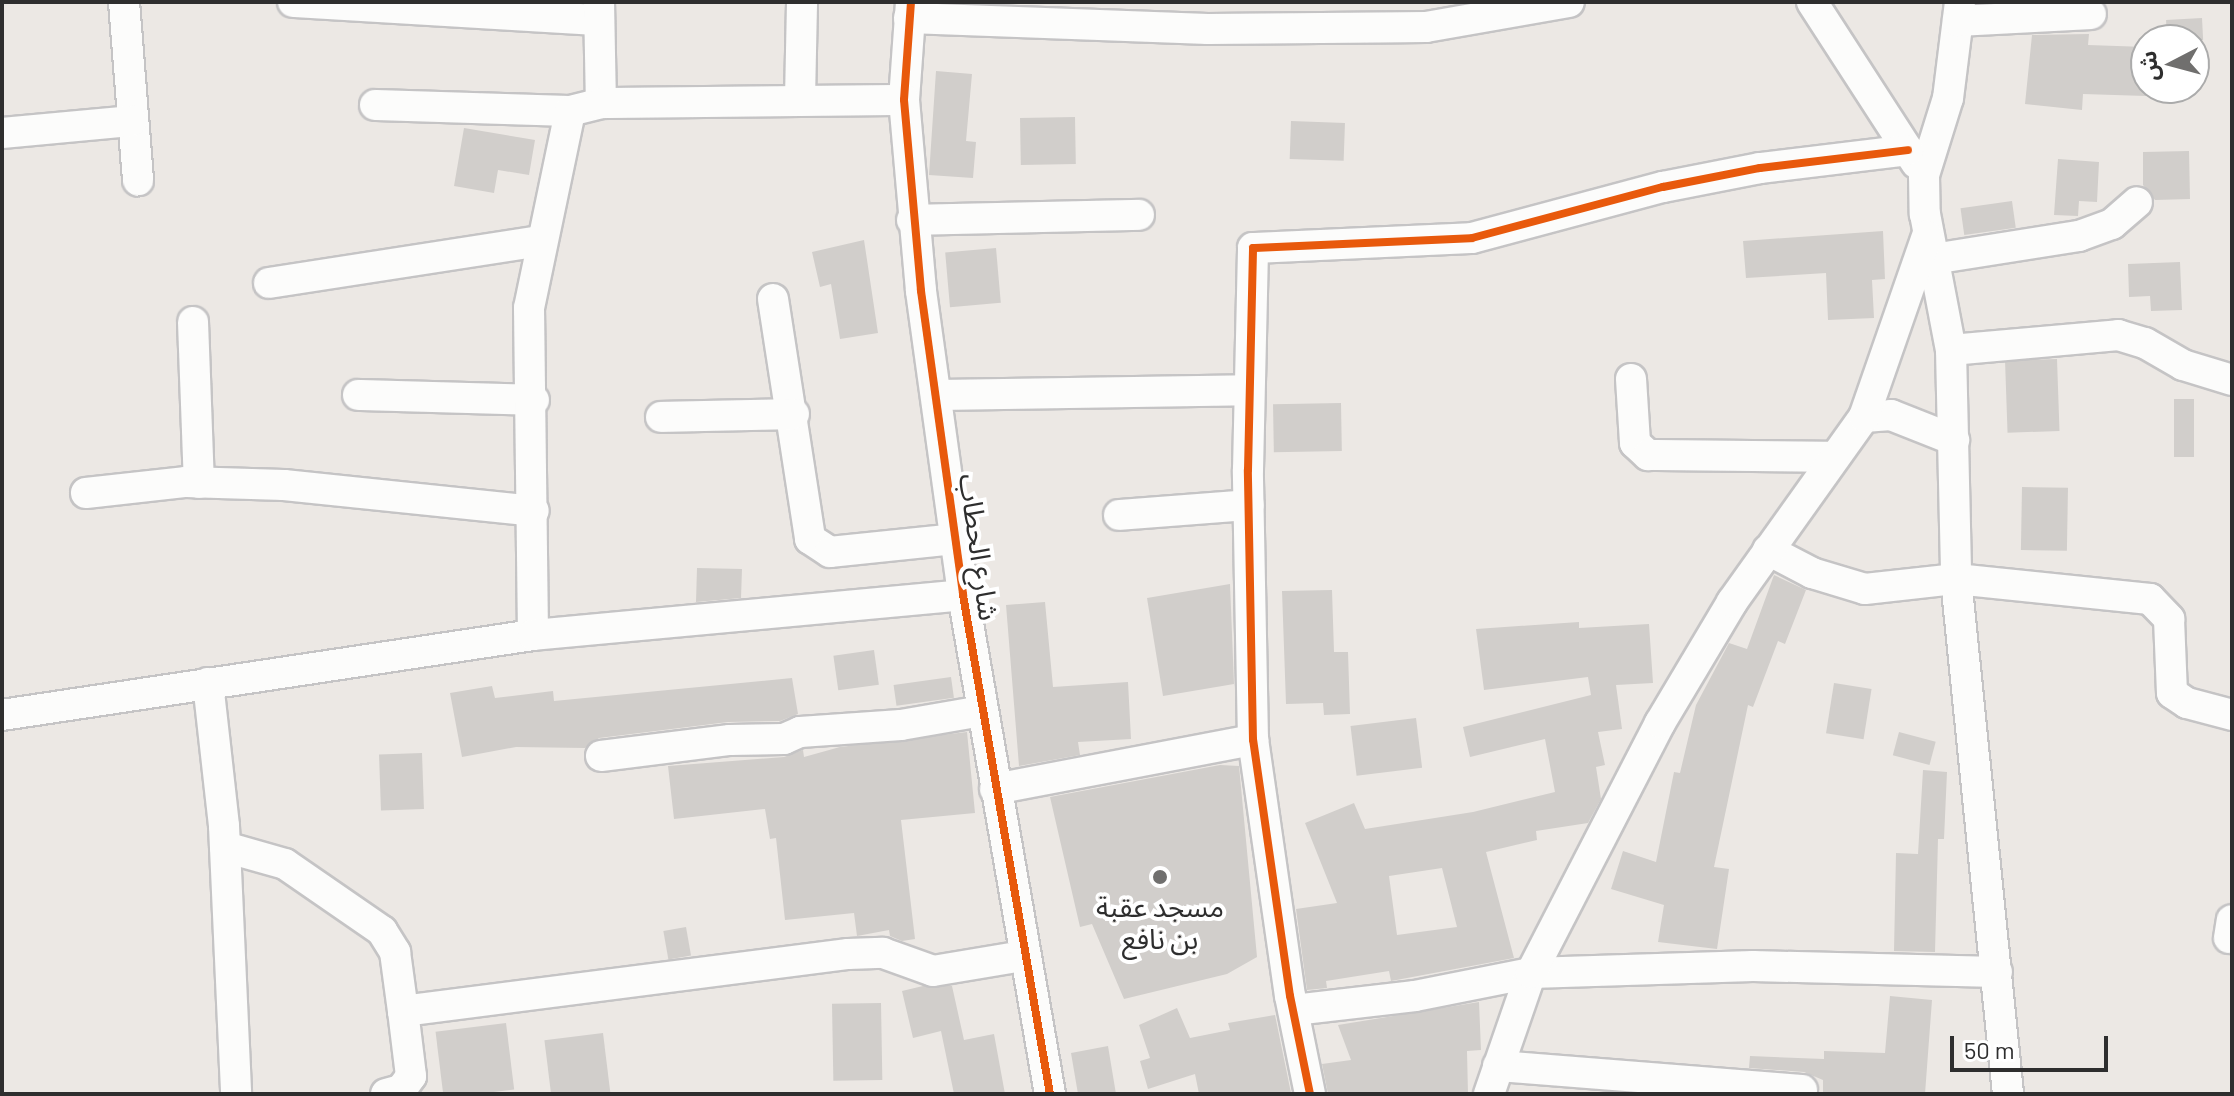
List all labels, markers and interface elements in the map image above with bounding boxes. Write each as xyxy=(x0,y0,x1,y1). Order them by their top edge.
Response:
north arrow xyxy=(2130,24,2210,104)
text: ش xyxy=(2134,50,2163,83)
street label: شارع الحطاب xyxy=(953,471,1007,623)
marker: مسجد عقبة بن نافع xyxy=(1151,868,1169,886)
place label: مسجد عقبة بن نافع xyxy=(1096,889,1224,955)
scale bar xyxy=(1954,1020,2112,1070)
text: 50 m xyxy=(1964,1035,2015,1064)

